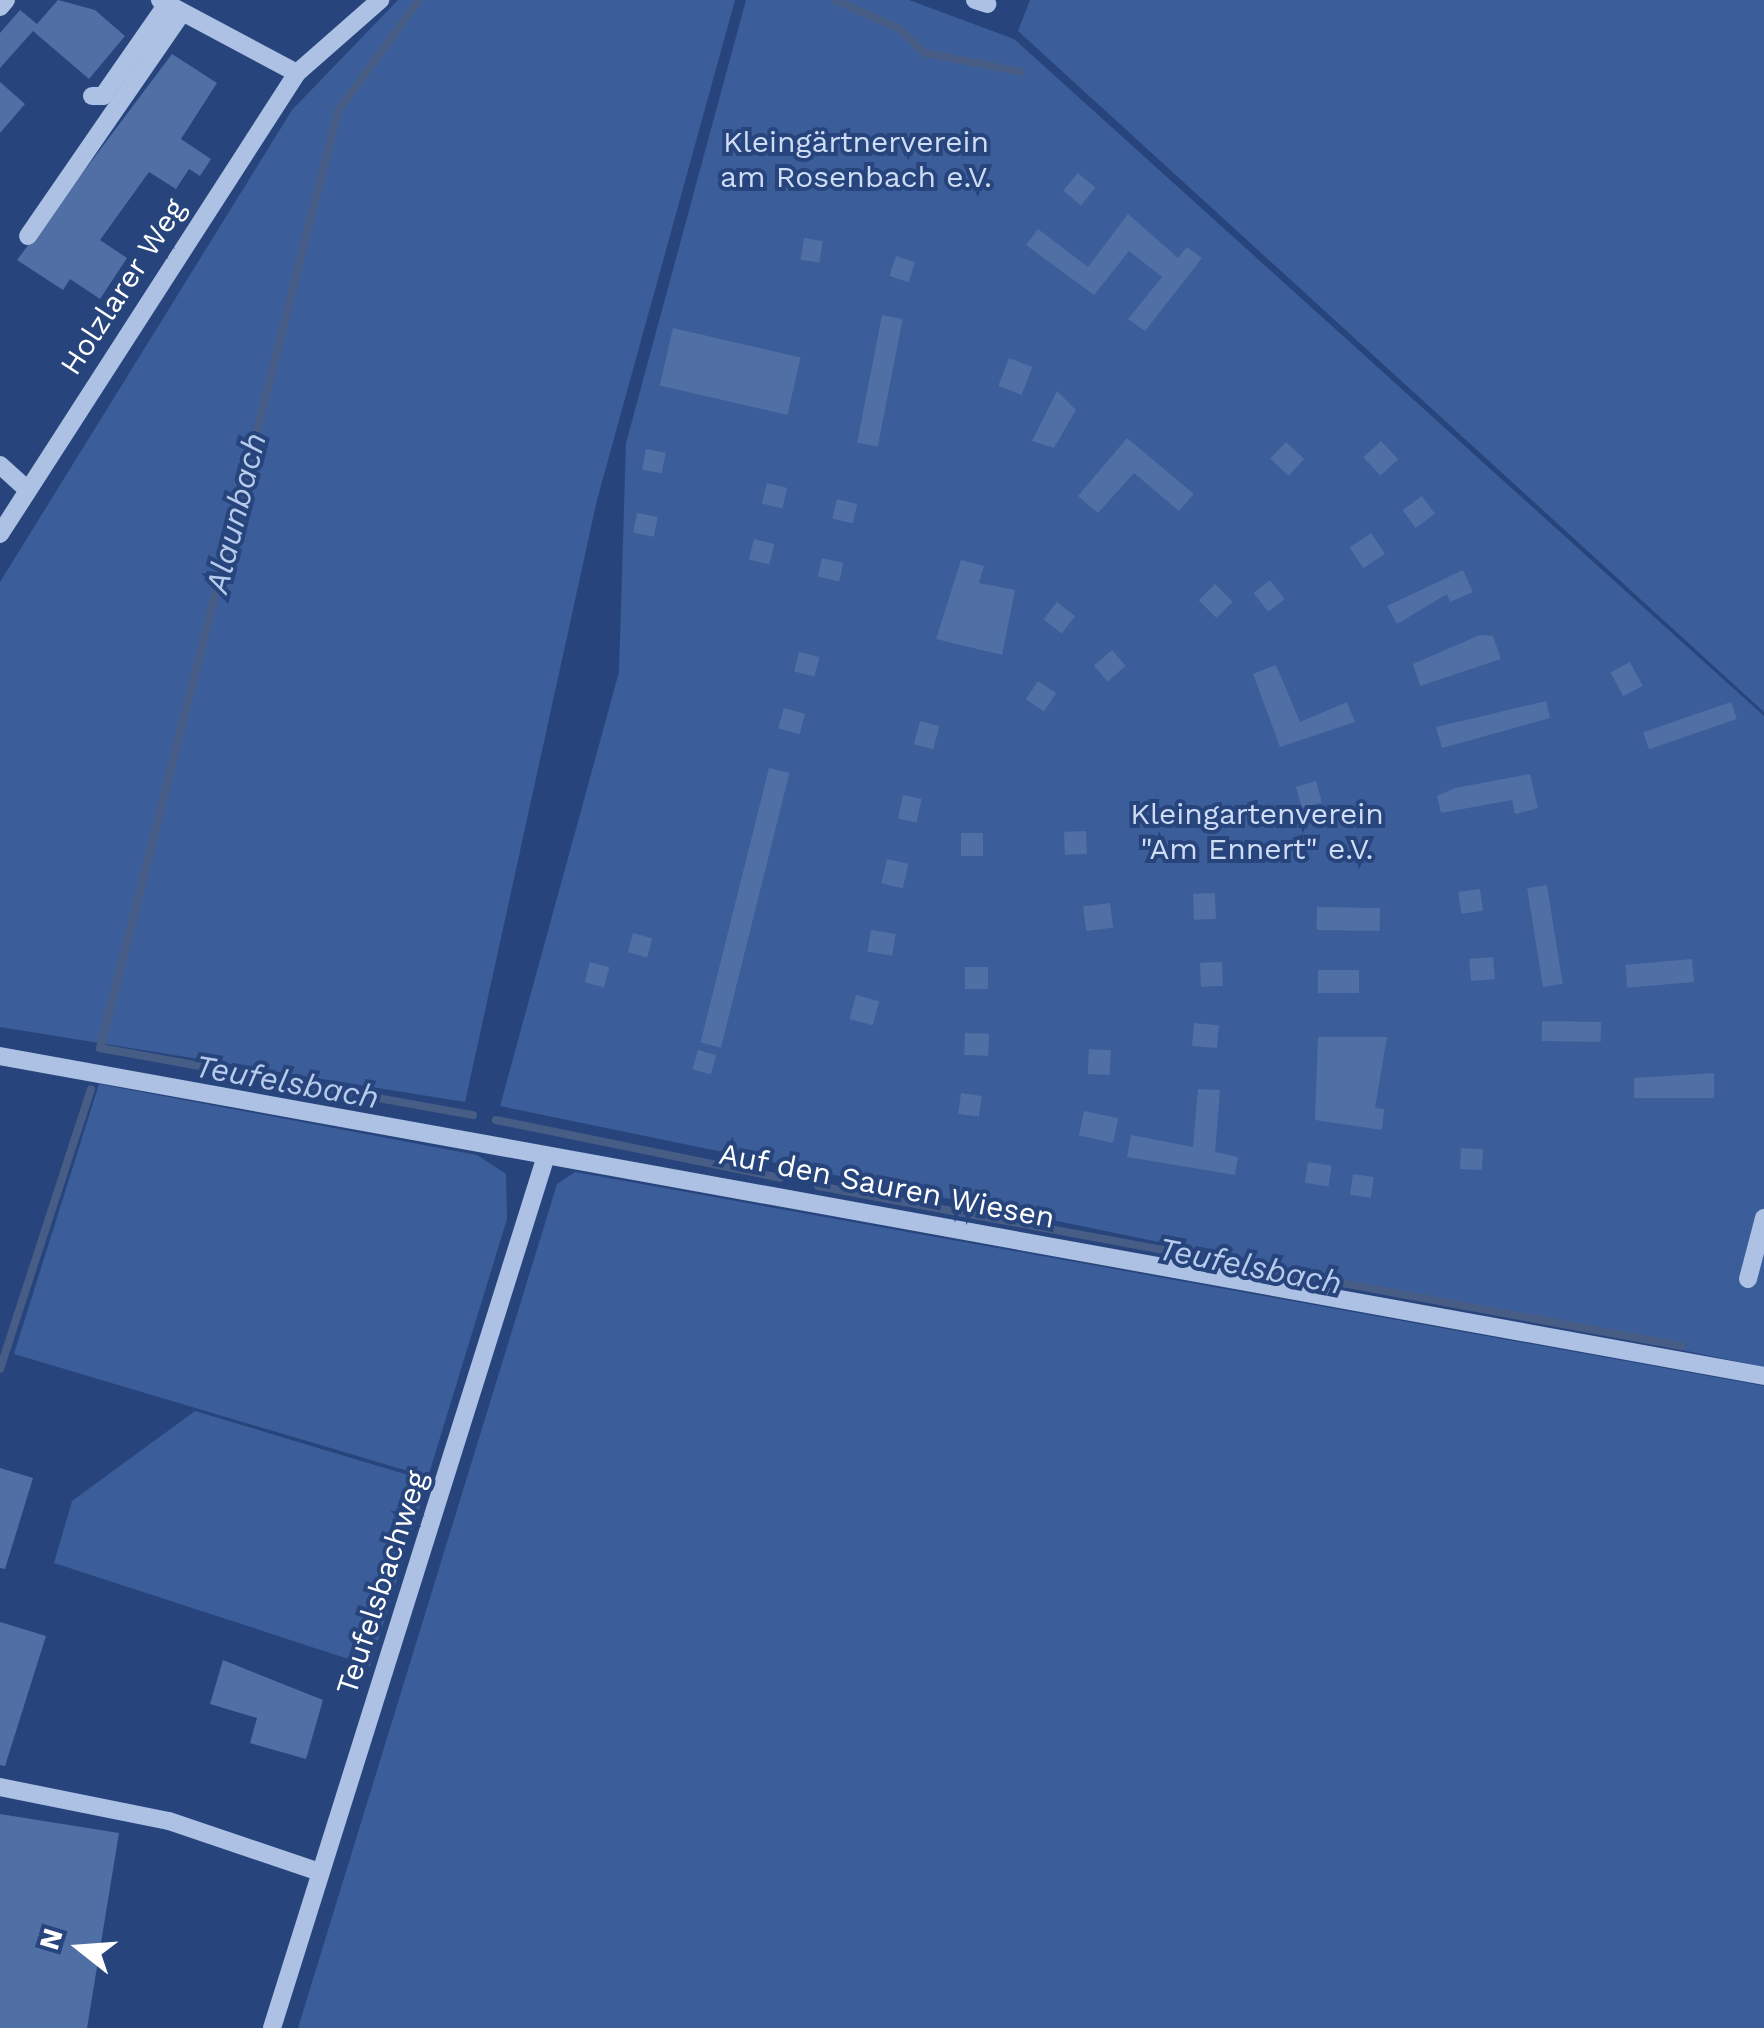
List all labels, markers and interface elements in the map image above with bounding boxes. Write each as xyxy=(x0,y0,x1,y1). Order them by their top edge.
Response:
park label: Kleingärtnerverein am Rosenbach e.V. xyxy=(720,124,992,194)
street label: Holzlarer Weg xyxy=(52,192,194,382)
water label: Alaunbach xyxy=(198,429,274,597)
park label: Kleingartenverein "Am Ennert" e.V. xyxy=(1130,796,1384,866)
water label: Teufelsbach xyxy=(192,1047,382,1117)
street label: Auf den Sauren Wiesen xyxy=(715,1136,1059,1236)
water label: Teufelsbach xyxy=(1155,1229,1345,1303)
street label: Teufelsbachweg xyxy=(329,1467,435,1699)
north arrow xyxy=(30,1898,130,1998)
text: N xyxy=(32,1924,70,1954)

